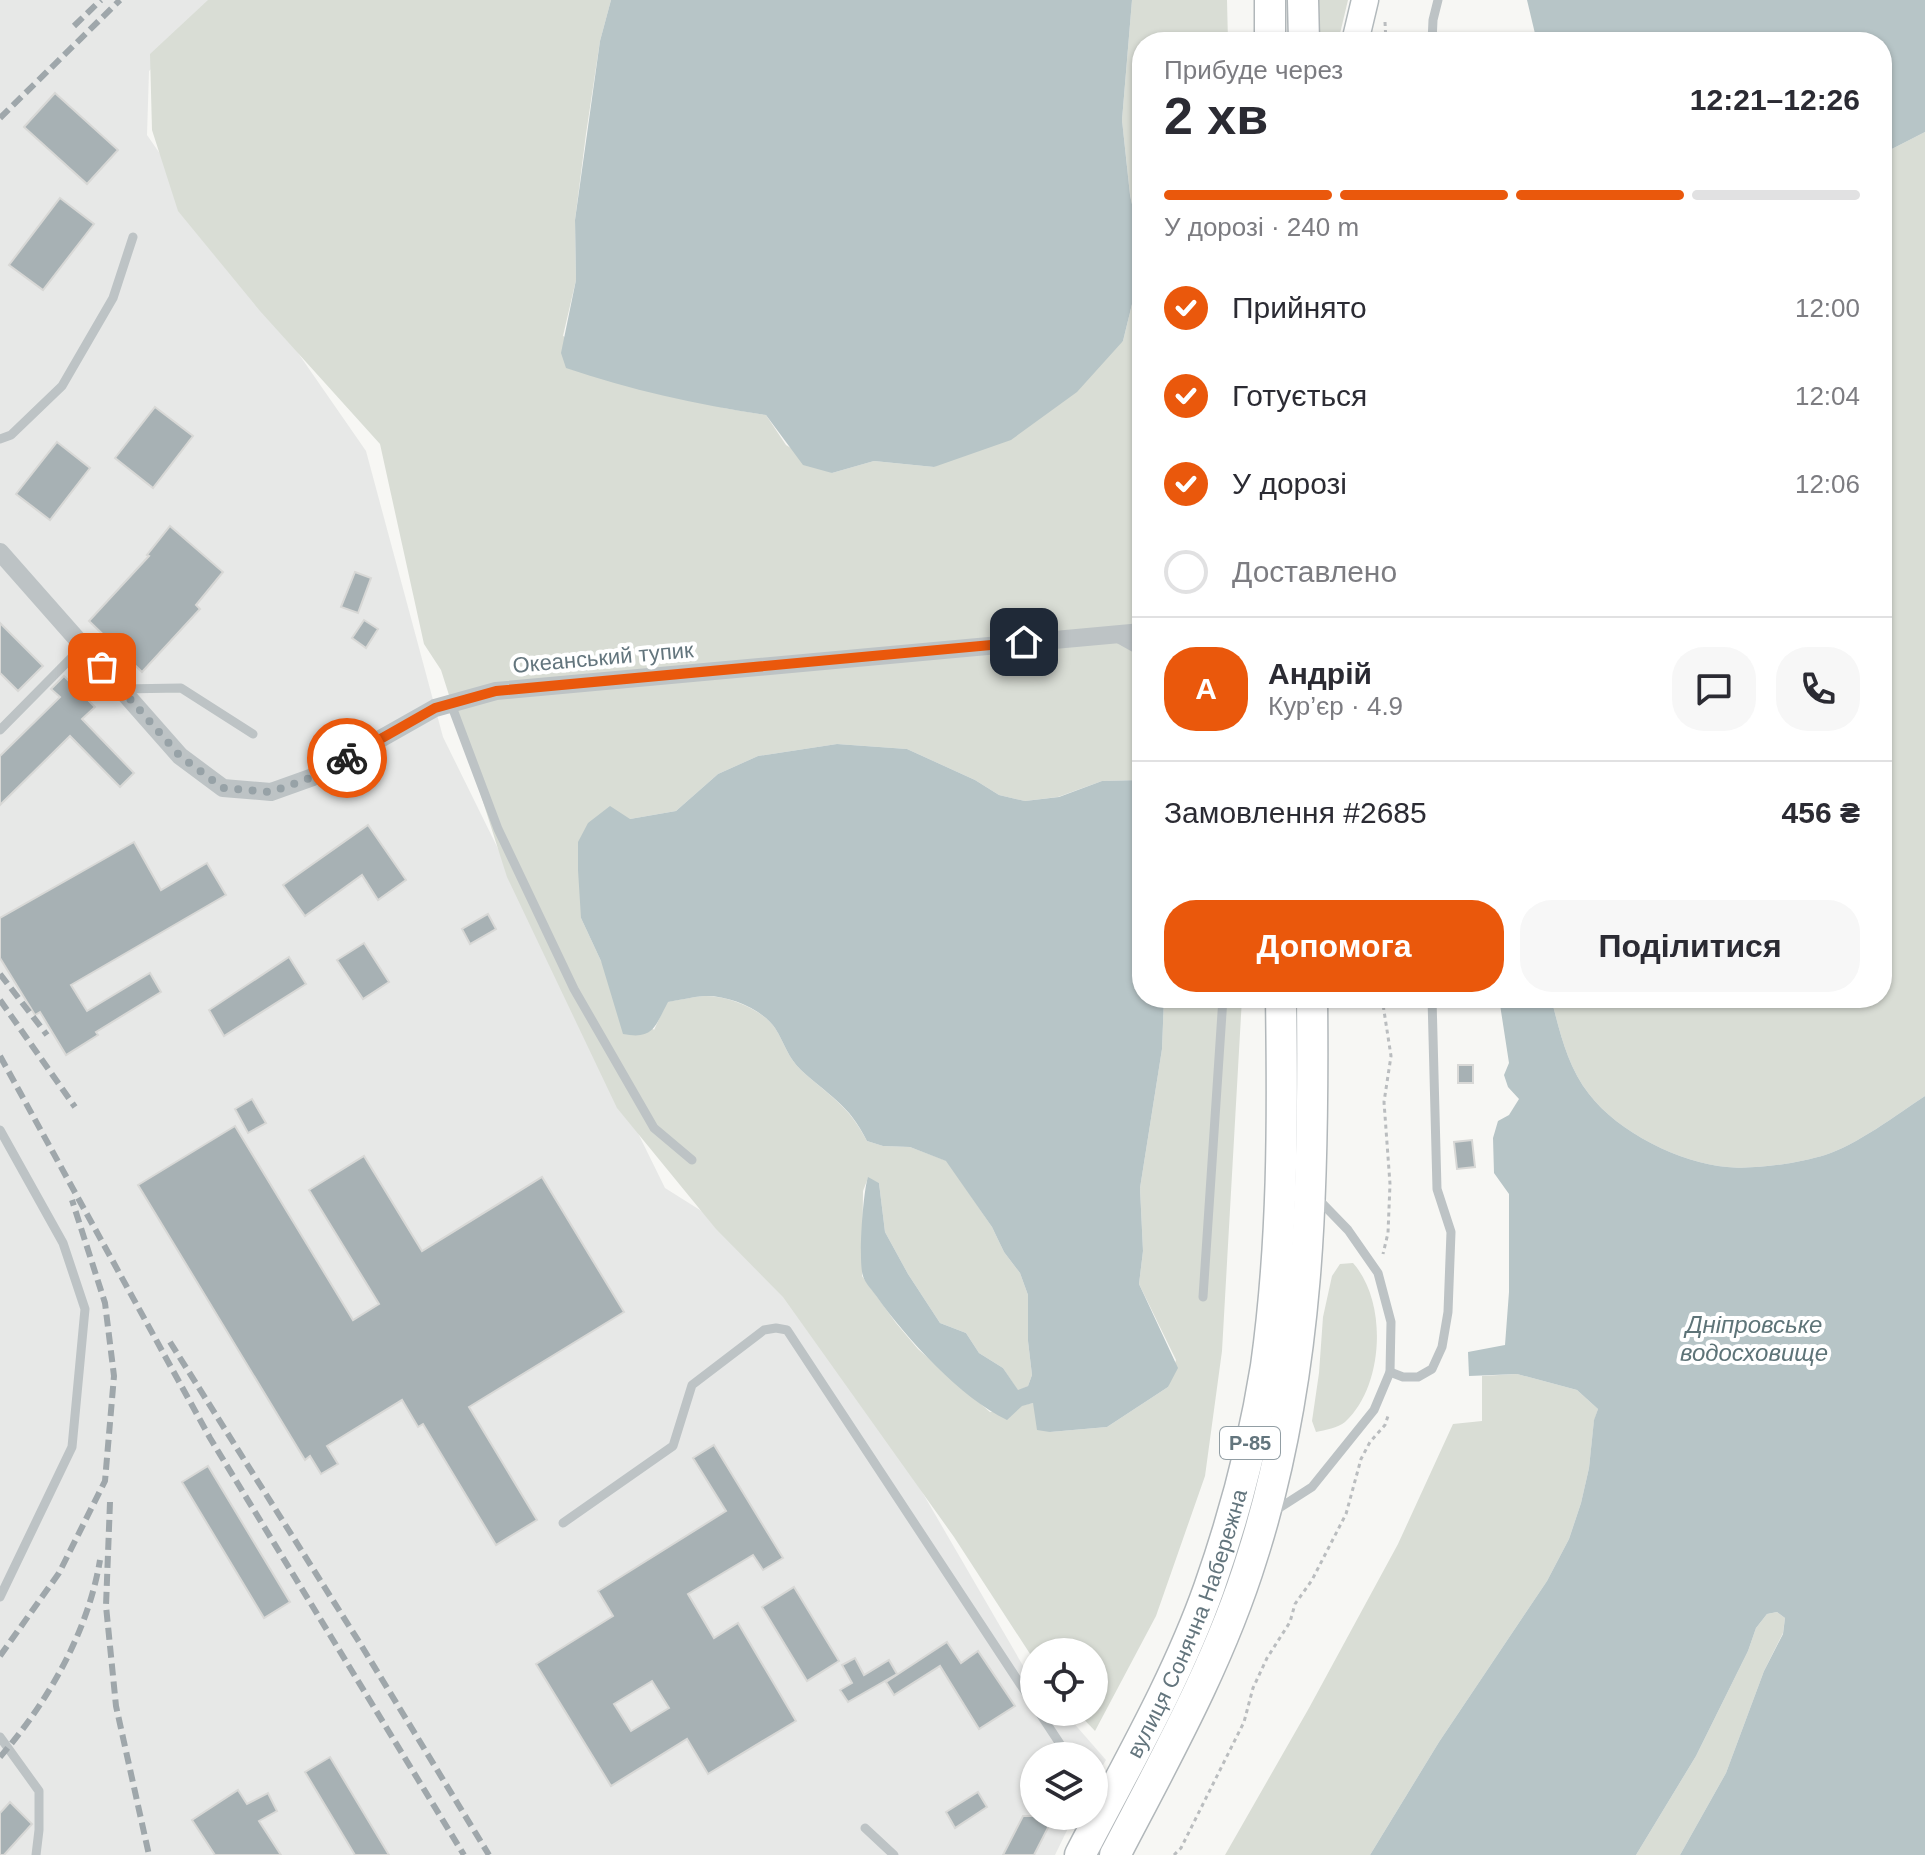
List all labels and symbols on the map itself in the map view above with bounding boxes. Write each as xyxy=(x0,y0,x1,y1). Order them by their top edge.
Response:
pin xyxy=(990,608,1058,676)
pin xyxy=(68,633,136,701)
street label: Океанський тупик xyxy=(512,637,695,678)
courier xyxy=(307,718,387,798)
water label: Дніпровське водосховище xyxy=(1680,1311,1828,1366)
road number: Р-85 xyxy=(1220,1427,1280,1459)
street label: вулиця Сонячна Набережна xyxy=(1122,1486,1252,1762)

